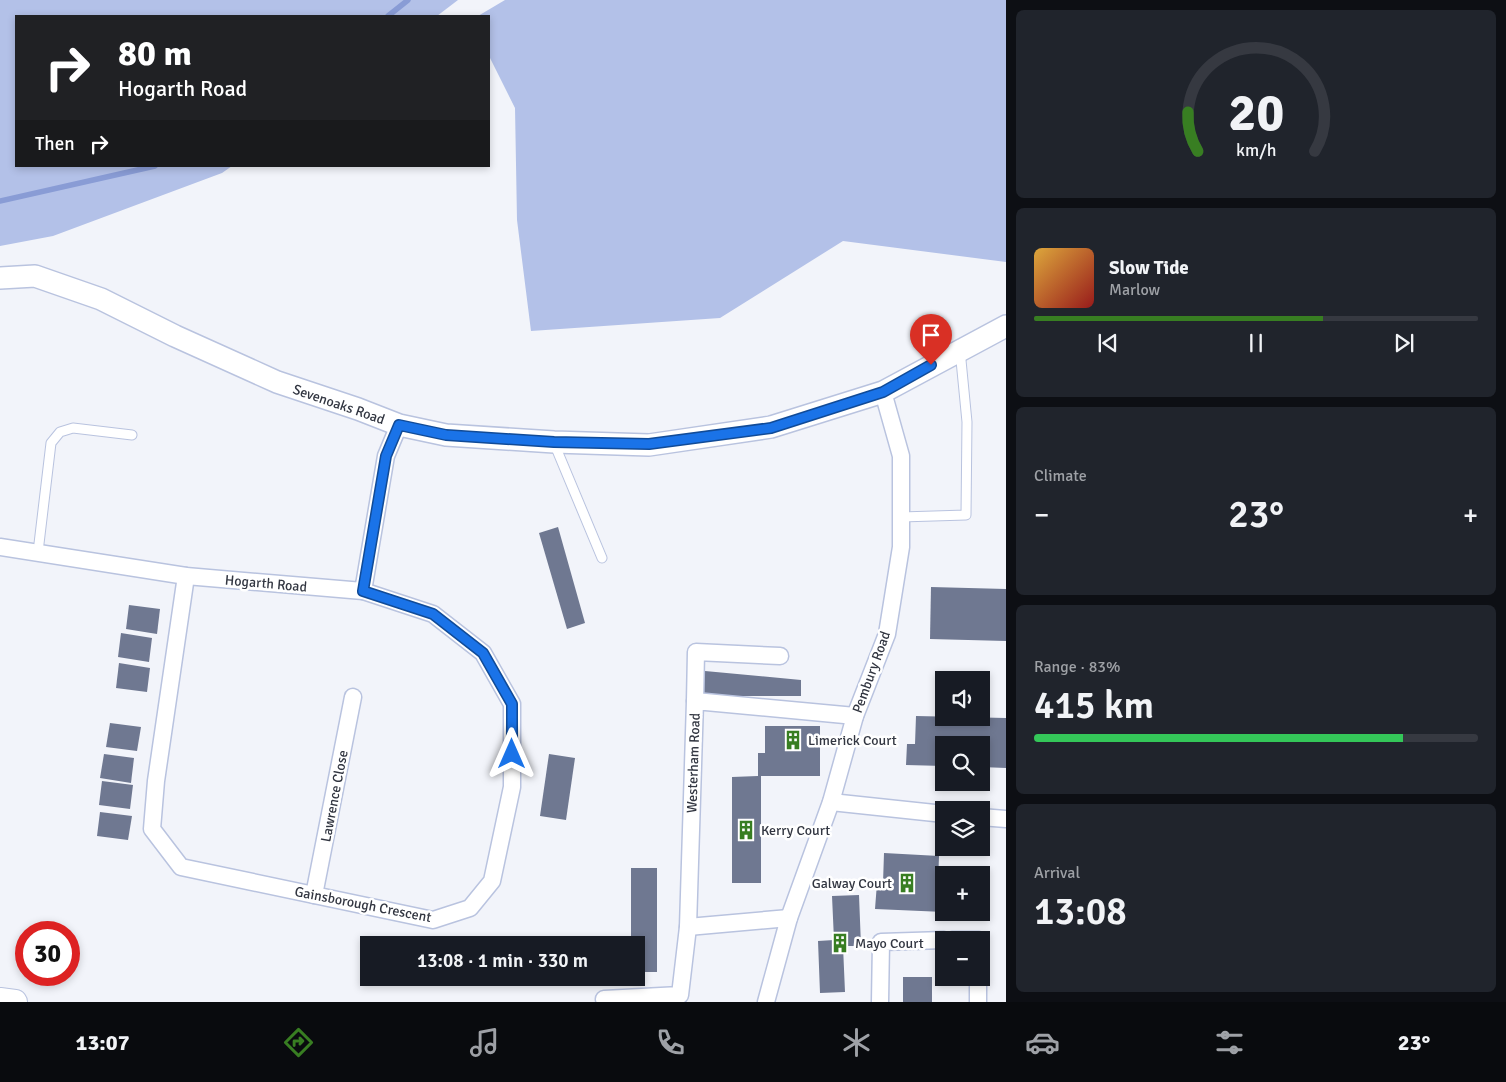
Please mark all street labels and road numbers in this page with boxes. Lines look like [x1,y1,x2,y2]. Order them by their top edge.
street label: Sevenoaks Road [291,381,387,428]
street label: Hogarth Road [224,571,308,596]
street label: Pembury Road [849,629,894,715]
street label: Westerham Road [683,713,704,813]
street label: Lawrence Close [317,749,352,843]
street label: Gainsborough Crescent [293,883,433,926]

